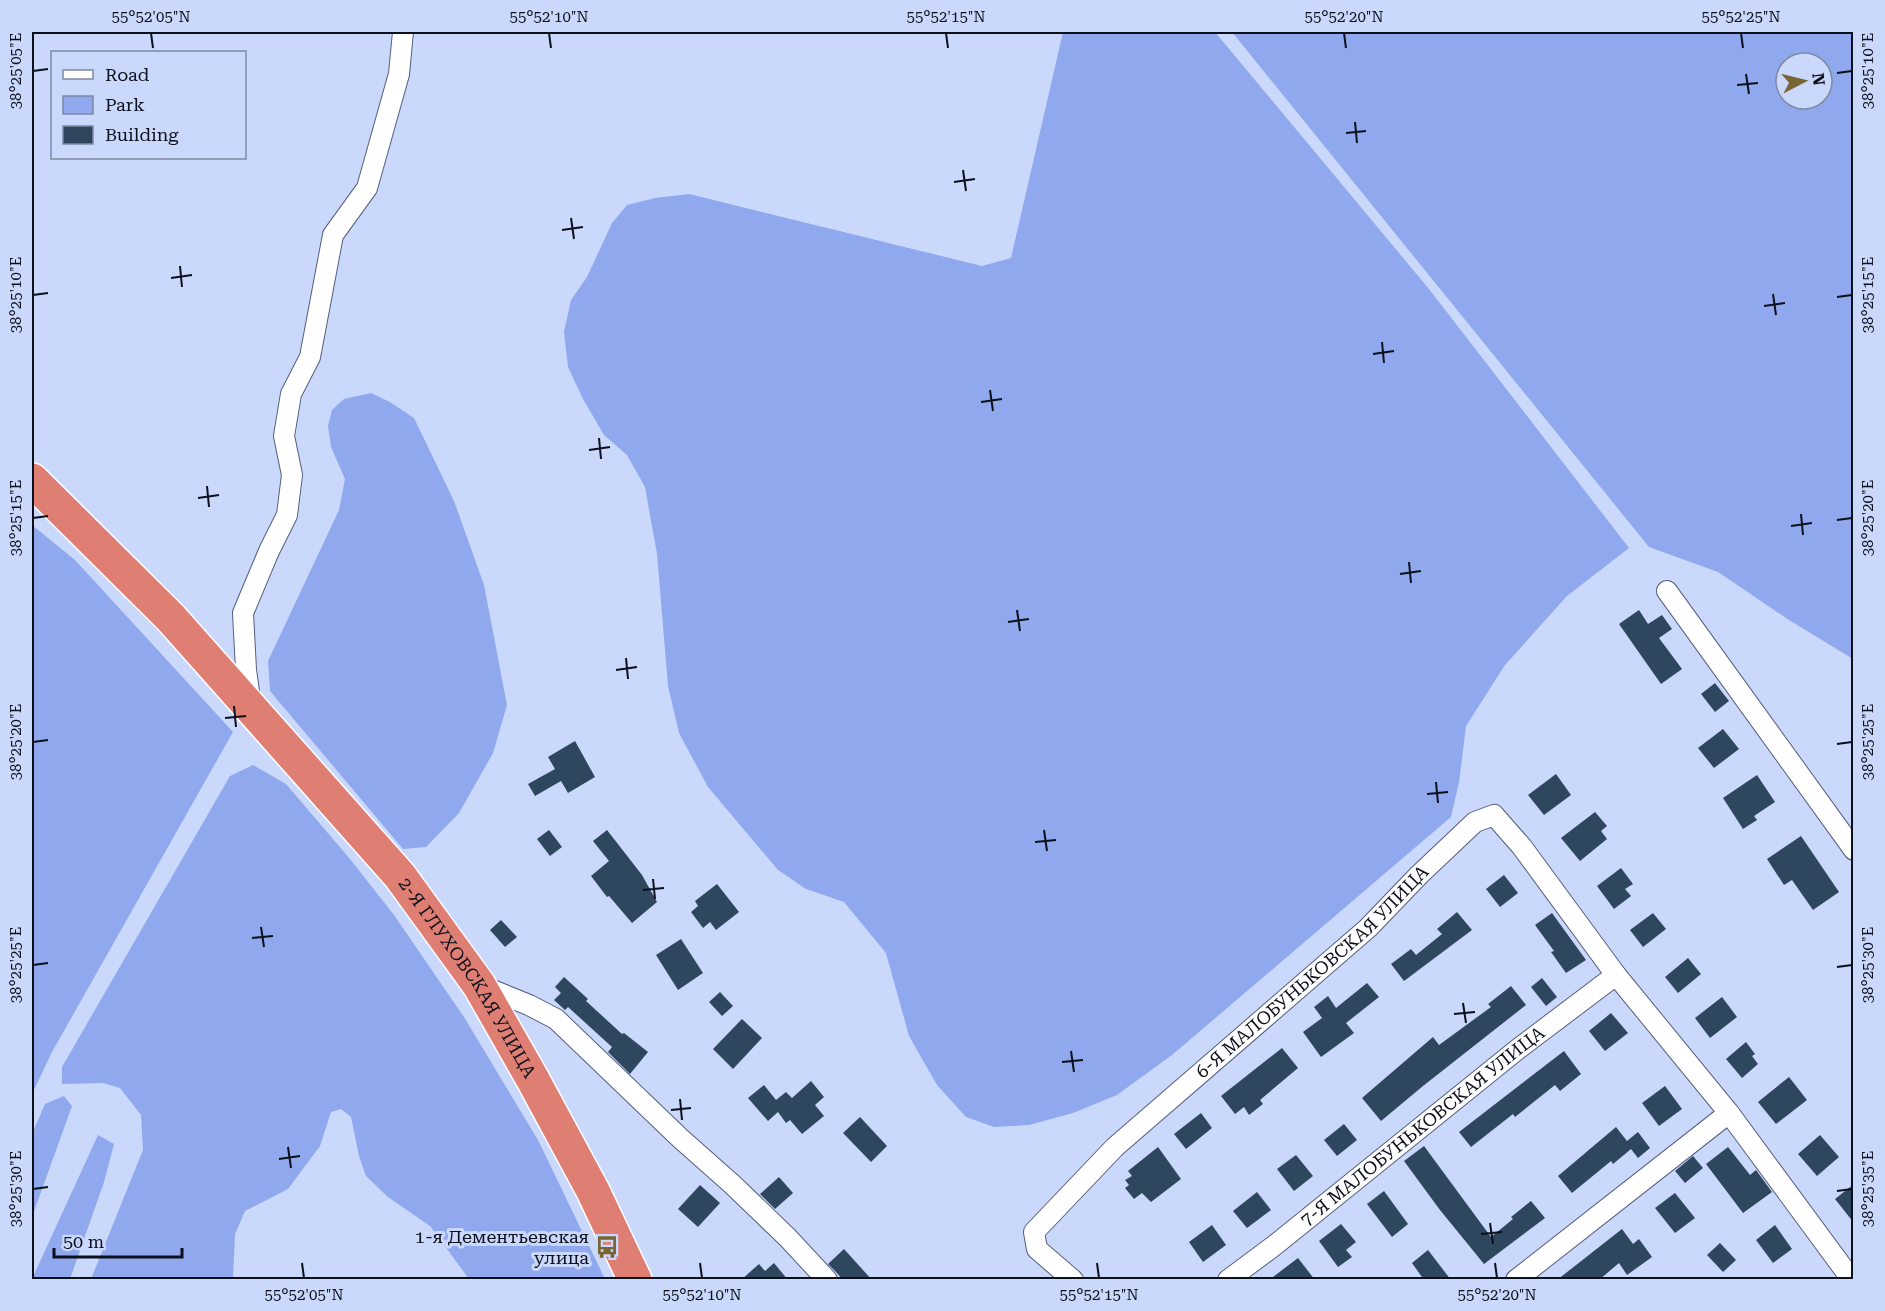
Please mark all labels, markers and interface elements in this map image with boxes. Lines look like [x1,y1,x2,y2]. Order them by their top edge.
text: 55°52'05"N [111,8,191,26]
text: 55°52'10"N [509,8,589,26]
text: 55°52'15"N [906,8,986,26]
text: 55°52'20"N [1304,8,1384,26]
text: 55°52'25"N [1701,8,1781,26]
text: 38°25'05"E [7,33,25,109]
text: 38°25'10"E [1859,33,1877,109]
legend [51,51,246,159]
north arrow [1774,51,1834,111]
text: Road [105,64,150,85]
text: N [1808,72,1829,87]
text: Park [105,94,145,115]
text: Building [105,124,179,145]
text: 38°25'10"E [7,257,25,333]
text: 38°25'15"E [1859,257,1877,333]
text: 38°25'15"E [7,480,25,556]
text: 38°25'20"E [1859,480,1877,556]
text: 38°25'20"E [7,704,25,780]
text: 38°25'25"E [1859,704,1877,780]
street label: 6-Я МАЛОБУНЬКОВСКАЯ УЛИЦА [1191,861,1433,1082]
street label: 2-Я ГЛУХОВСКАЯ УЛИЦА [395,873,541,1082]
text: 38°25'25"E [7,927,25,1003]
text: 38°25'30"E [1859,927,1877,1003]
street label: 7-Я МАЛОБУНЬКОВСКАЯ УЛИЦА [1296,1022,1549,1230]
text: 38°25'30"E [7,1151,25,1227]
text: 38°25'35"E [1859,1151,1877,1227]
scale bar [54,1221,182,1259]
place label: 1-я Дементьевская улица [415,1226,589,1268]
text: 50 m [63,1231,104,1252]
bus stop icon: 1-я Дементьевская улица [594,1234,620,1260]
text: 55°52'05"N [264,1286,344,1304]
text: 55°52'10"N [662,1286,742,1304]
text: 55°52'15"N [1059,1286,1139,1304]
text: 55°52'20"N [1457,1286,1537,1304]

